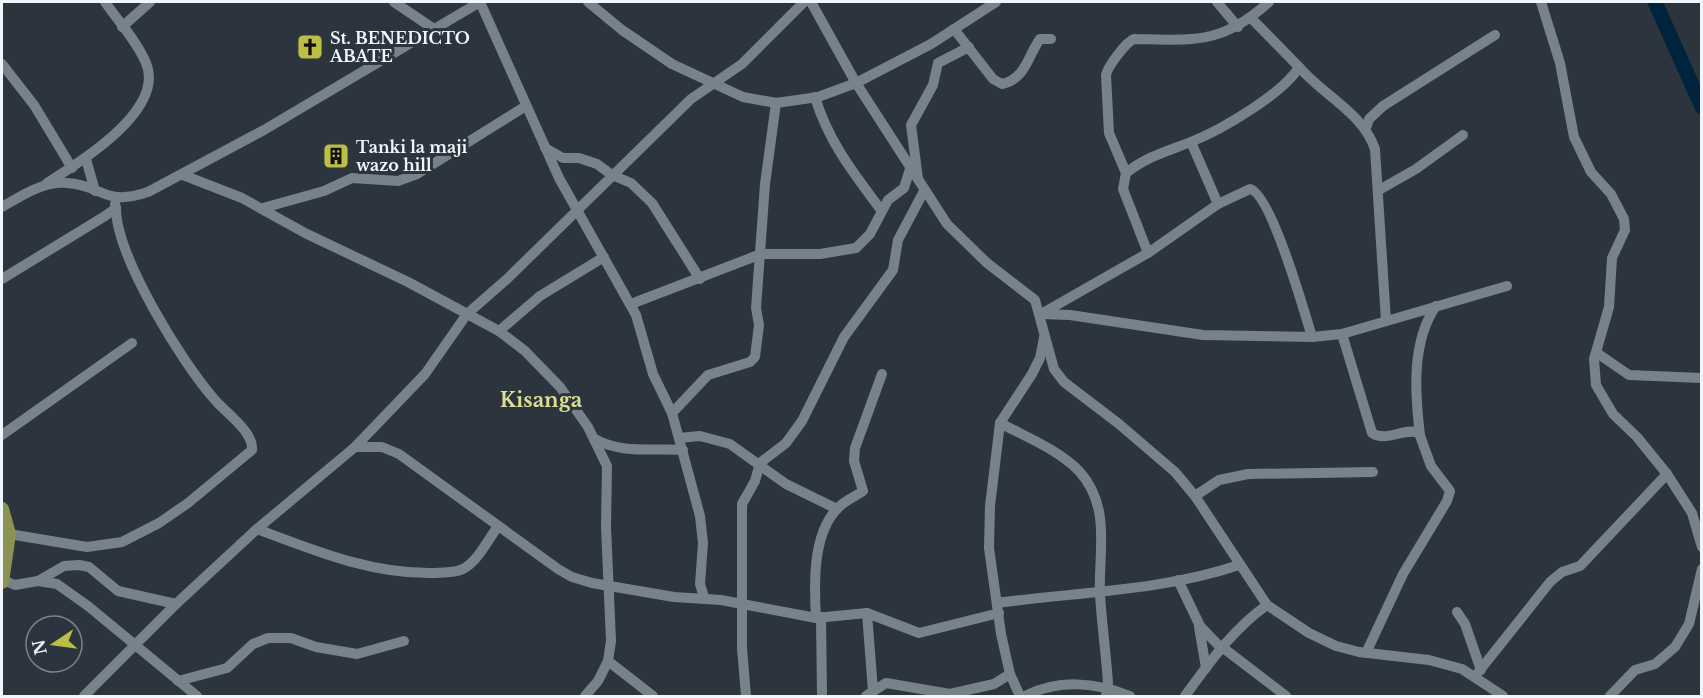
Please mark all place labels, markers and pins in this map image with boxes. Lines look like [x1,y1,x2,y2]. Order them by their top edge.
place label: St. BENEDICTO ABATE [329,28,470,66]
church icon: St. BENEDICTO ABATE [295,32,325,62]
place label: Tanki la maji wazo hill [356,137,467,175]
building icon: Tanki la maji wazo hill [321,141,351,171]

